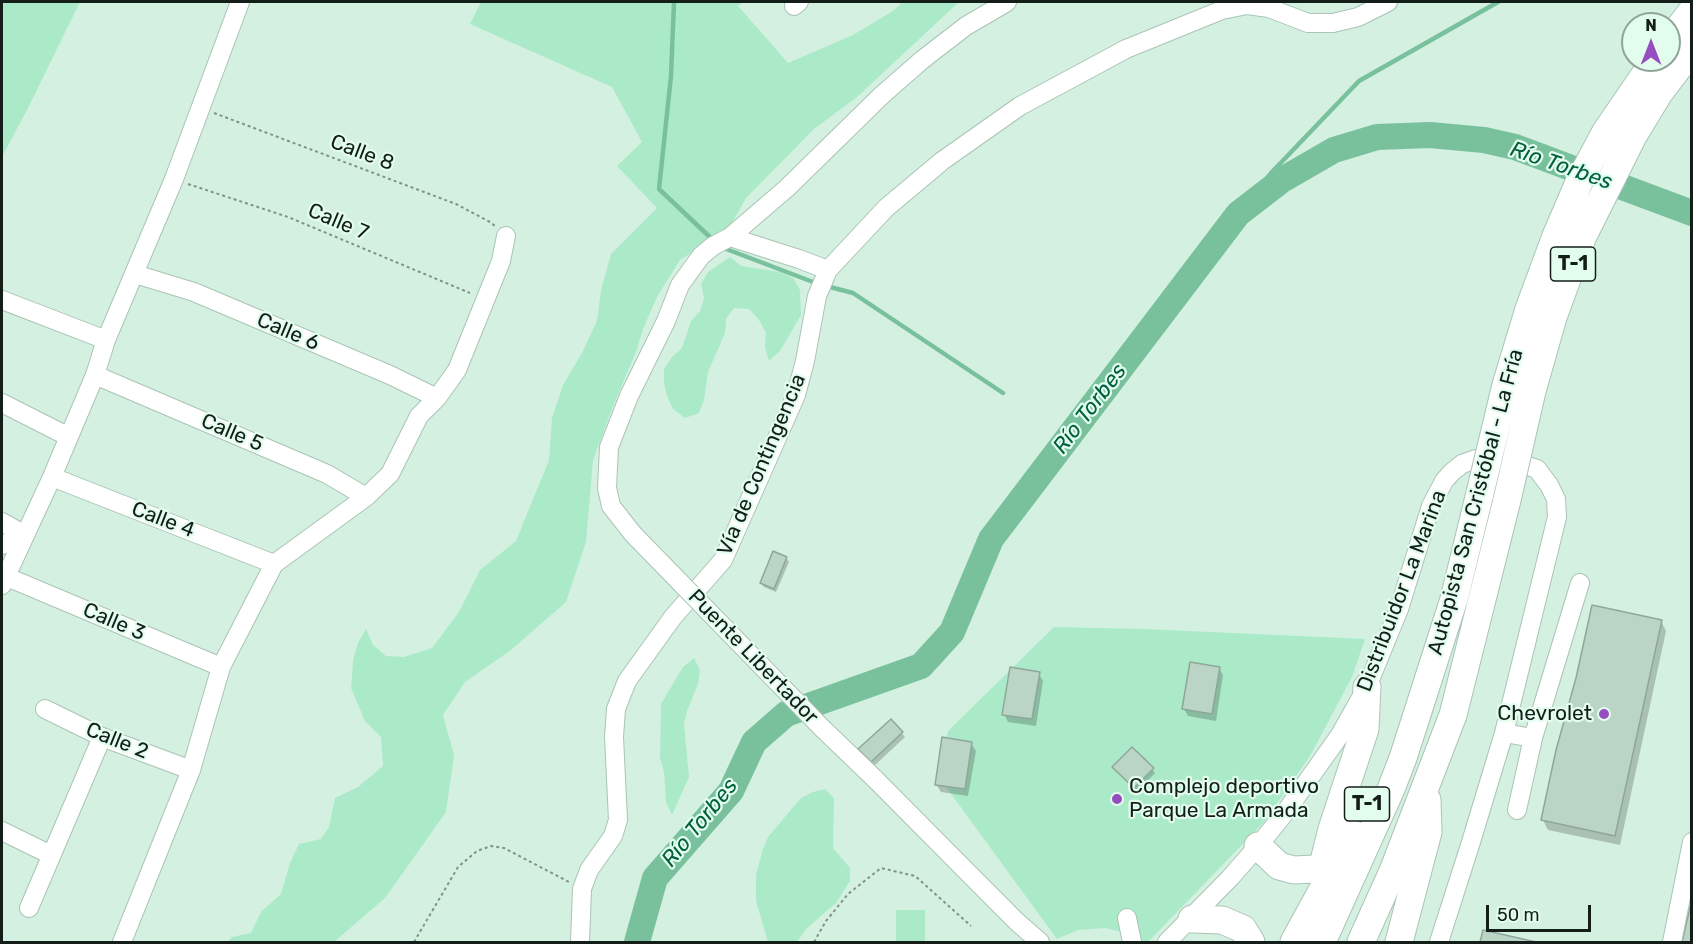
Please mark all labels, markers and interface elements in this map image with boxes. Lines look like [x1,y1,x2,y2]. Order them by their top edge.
north arrow [1621,12,1681,72]
text: N [1645,16,1657,35]
street label: Calle 8 [327,129,397,177]
water label: Río Torbes [1507,136,1615,196]
street label: Calle 7 [304,198,372,246]
road number: T-1 [1550,247,1596,281]
street label: Calle 6 [253,308,323,356]
street label: Autopista San Cristóbal - La Fría [1423,346,1529,658]
water label: Río Torbes [1048,359,1132,459]
street label: Vía de Contingencia [712,370,812,560]
street label: Calle 5 [197,409,267,457]
street label: Distribuidor La Marina [1352,487,1452,695]
street label: Calle 4 [128,496,198,544]
street label: Puente Libertador [682,585,824,729]
street label: Calle 3 [79,598,149,646]
place label: Chevrolet [1497,701,1592,727]
marker: Chevrolet [1597,707,1611,721]
street label: Calle 2 [82,717,152,765]
water label: Río Torbes [656,773,744,873]
place label: Complejo deportivo Parque La Armada [1129,774,1319,824]
road number: T-1 [1344,787,1390,821]
marker: Complejo deportivo Parque La Armada [1110,792,1124,806]
scale bar [1489,893,1594,931]
text: 50 m [1497,904,1540,926]

